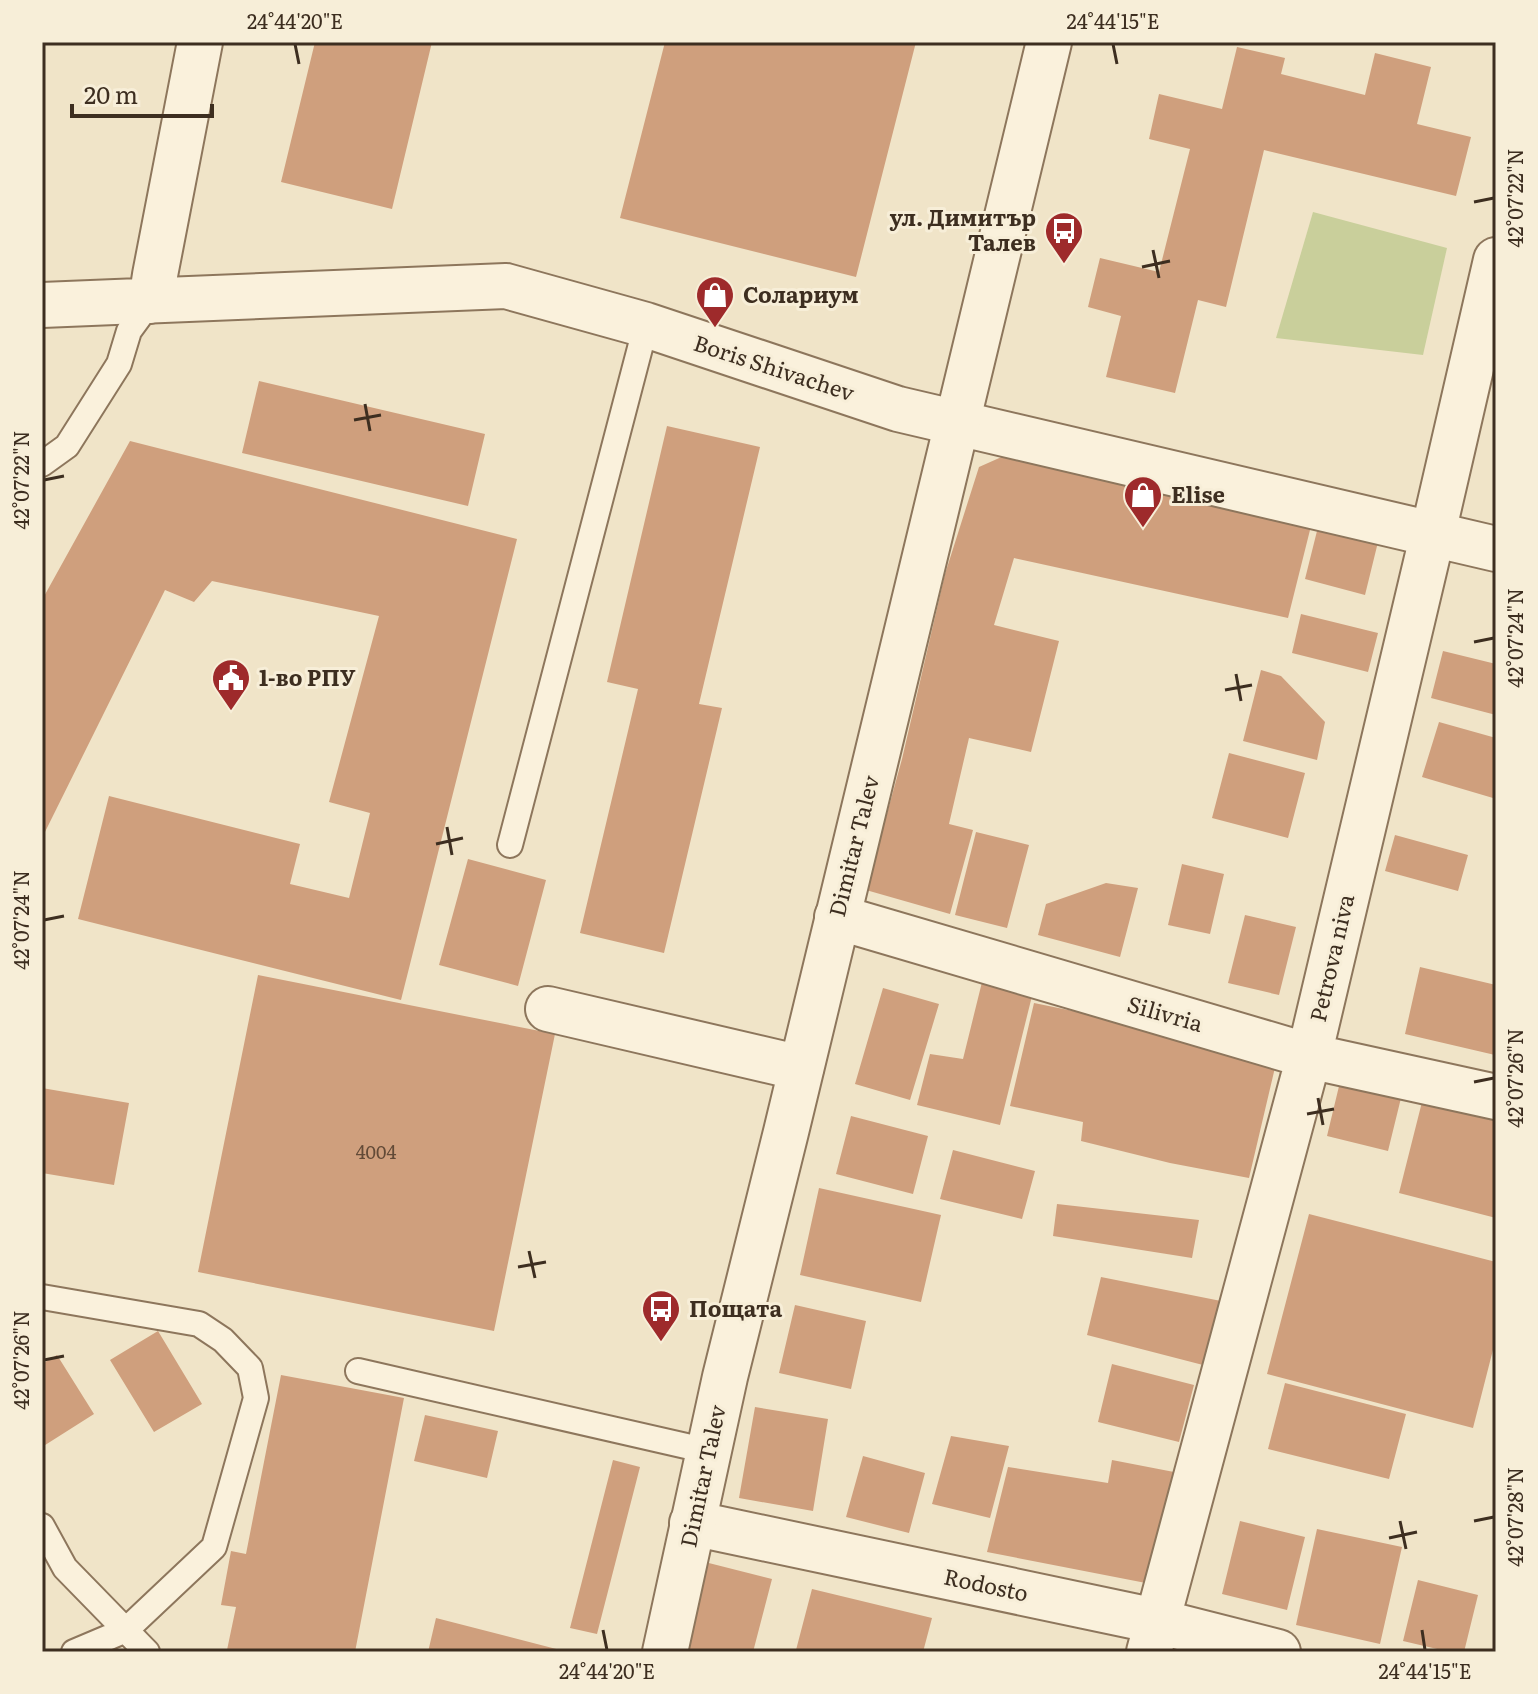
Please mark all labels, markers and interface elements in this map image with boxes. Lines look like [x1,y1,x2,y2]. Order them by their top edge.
text: 24°44'20"E [247,5,343,35]
text: 24°44'15"E [1067,5,1159,35]
scale bar [72,68,212,118]
text: 20 m [84,76,138,111]
text: 42°07'22"N [1499,149,1529,247]
place label: ул. Димитър Талев [889,200,1036,258]
bus stop icon: ул. Димитър Талев [1043,210,1085,265]
shop icon: Солариум [694,274,736,329]
place label: Солариум [743,277,859,310]
street label: Boris Shivachev [690,325,859,408]
text: 42°07'22"N [5,431,35,529]
shop icon: Elise [1122,474,1164,529]
place label: Elise [1171,477,1225,510]
text: 42°07'24"N [1499,588,1529,688]
public building icon: 1-во РПУ [210,657,252,712]
place label: 1-во РПУ [259,660,356,693]
street label: Dimitar Talev [819,771,886,920]
text: 42°07'24"N [5,870,35,970]
street label: Petrova niva [1300,890,1361,1025]
street label: Silivria [1124,986,1207,1039]
text: 42°07'26"N [1499,1028,1529,1128]
house number: 4004 [356,1138,396,1165]
bus stop icon: Пощата [640,1288,682,1343]
place label: Пощата [689,1291,783,1324]
text: 42°07'26"N [5,1310,35,1410]
street label: Dimitar Talev [670,1401,733,1550]
text: 42°07'28"N [1499,1467,1529,1567]
street label: Rodosto [941,1559,1032,1609]
text: 24°44'20"E [559,1655,655,1685]
text: 24°44'15"E [1379,1655,1471,1685]

